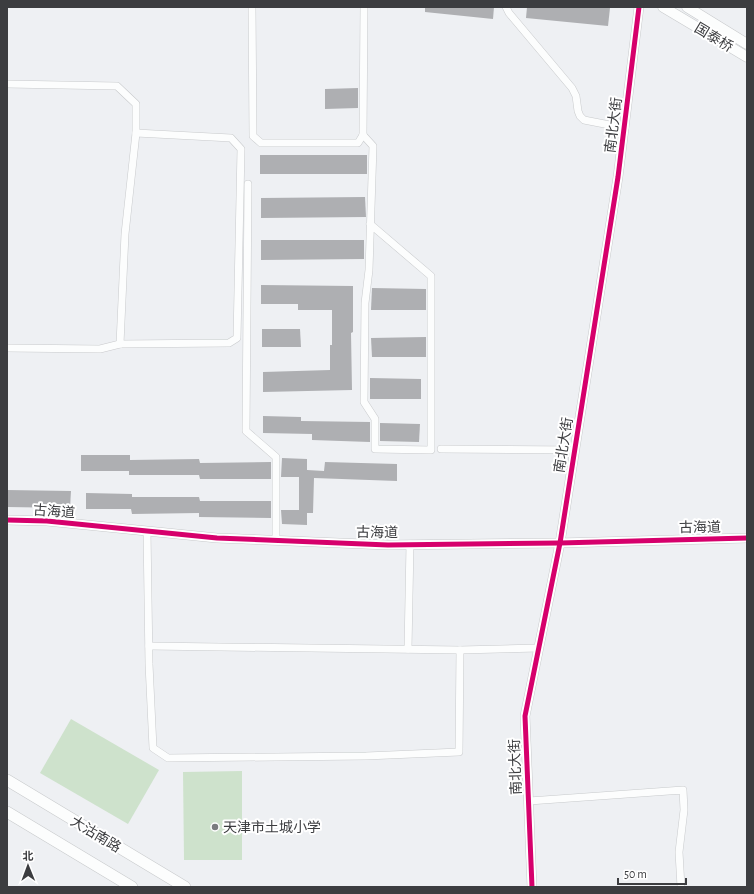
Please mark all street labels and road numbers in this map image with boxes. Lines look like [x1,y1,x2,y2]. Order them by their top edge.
street label: 国泰桥 [692,20,736,55]
street label: 南北大街 [602,96,624,154]
street label: 南北大街 [551,416,575,474]
street label: 古海道 [32,503,75,520]
street label: 古海道 [679,520,721,535]
street label: 古海道 [356,525,398,540]
street label: 南北大街 [506,739,524,795]
street label: 大沽南路 [68,814,124,855]

